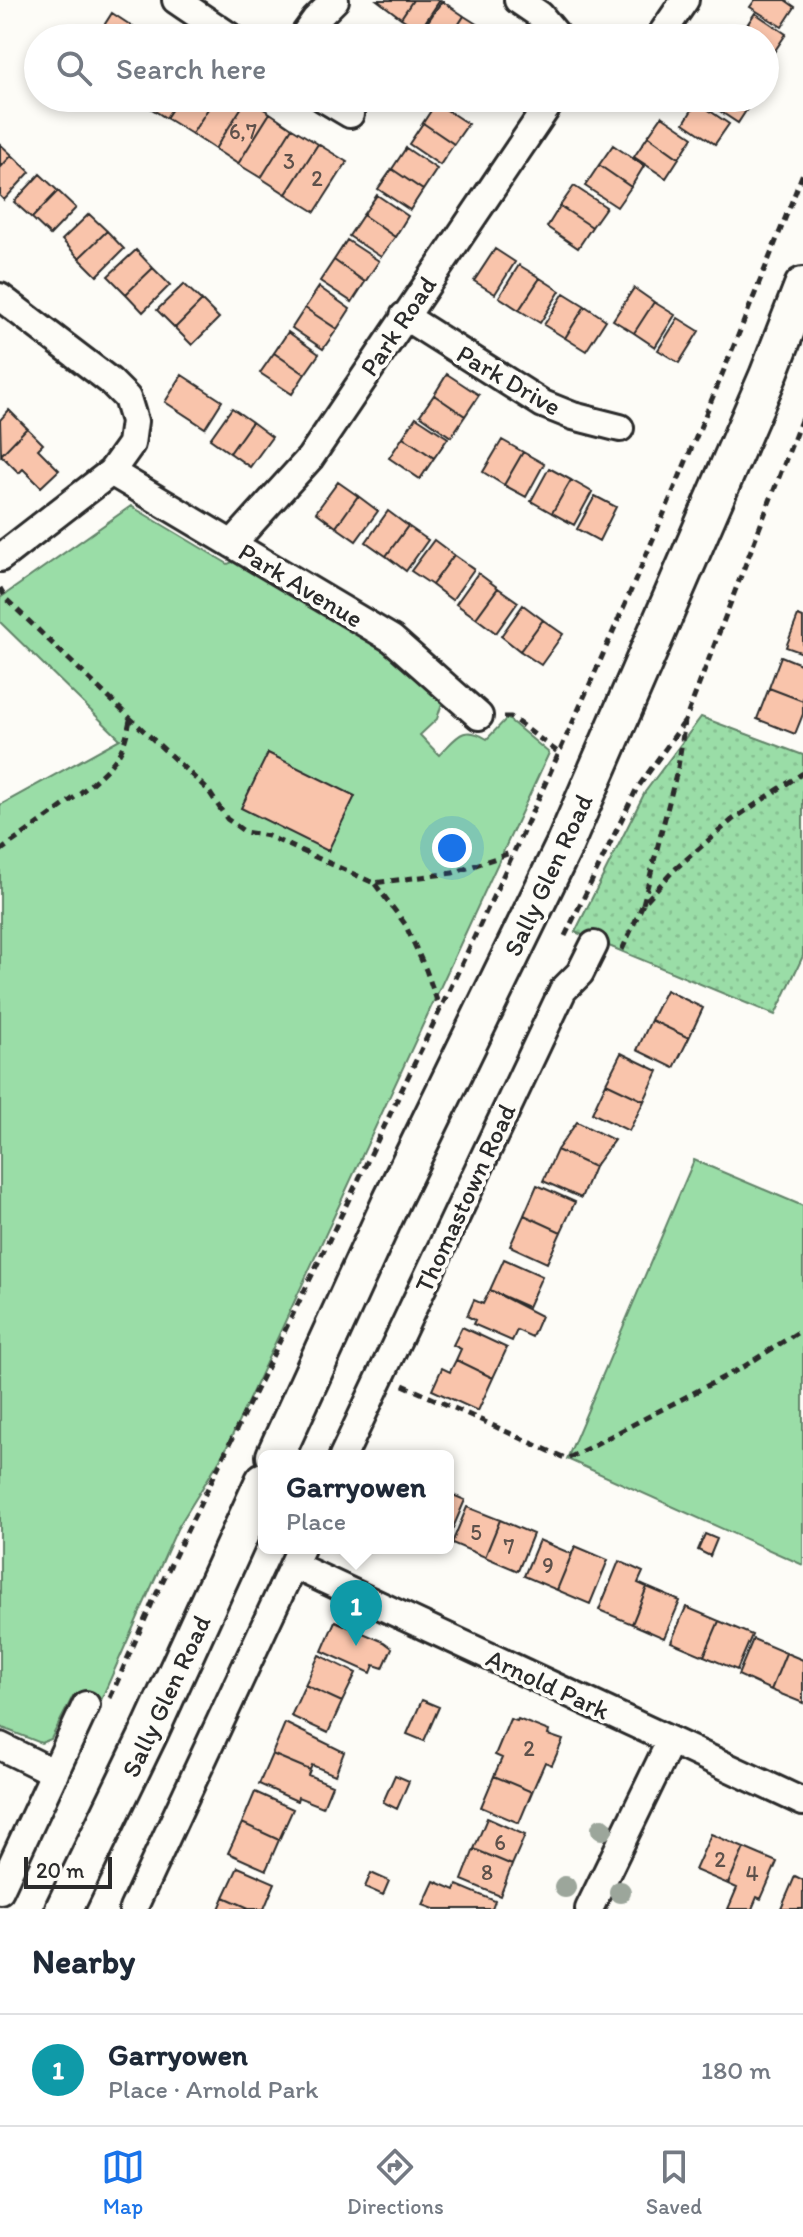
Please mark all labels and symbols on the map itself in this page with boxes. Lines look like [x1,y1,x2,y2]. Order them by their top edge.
house number: 6,7 [229,118,257,145]
house number: 3 [283,148,295,175]
house number: 2 [311,165,323,192]
street label: Park Road [353,270,443,382]
street label: Park Drive [451,337,567,423]
street label: Park Avenue [233,535,369,635]
street label: Sally Glen Road [496,789,600,961]
your location [432,828,472,868]
street label: Thomastown Road [407,1098,523,1297]
house number: 5 [470,1519,482,1546]
house number: 7 [504,1533,515,1560]
house number: 9 [542,1552,554,1579]
pin: 1 [330,1580,382,1646]
street label: Sally Glen Road [114,1610,218,1782]
street label: Arnold Park [481,1641,615,1727]
house number: 2 [523,1735,535,1762]
house number: 6 [494,1829,506,1856]
house number: 2 [714,1846,726,1873]
scale bar [24,1853,112,1889]
house number: 8 [481,1859,493,1886]
house number: 4 [745,1860,759,1887]

